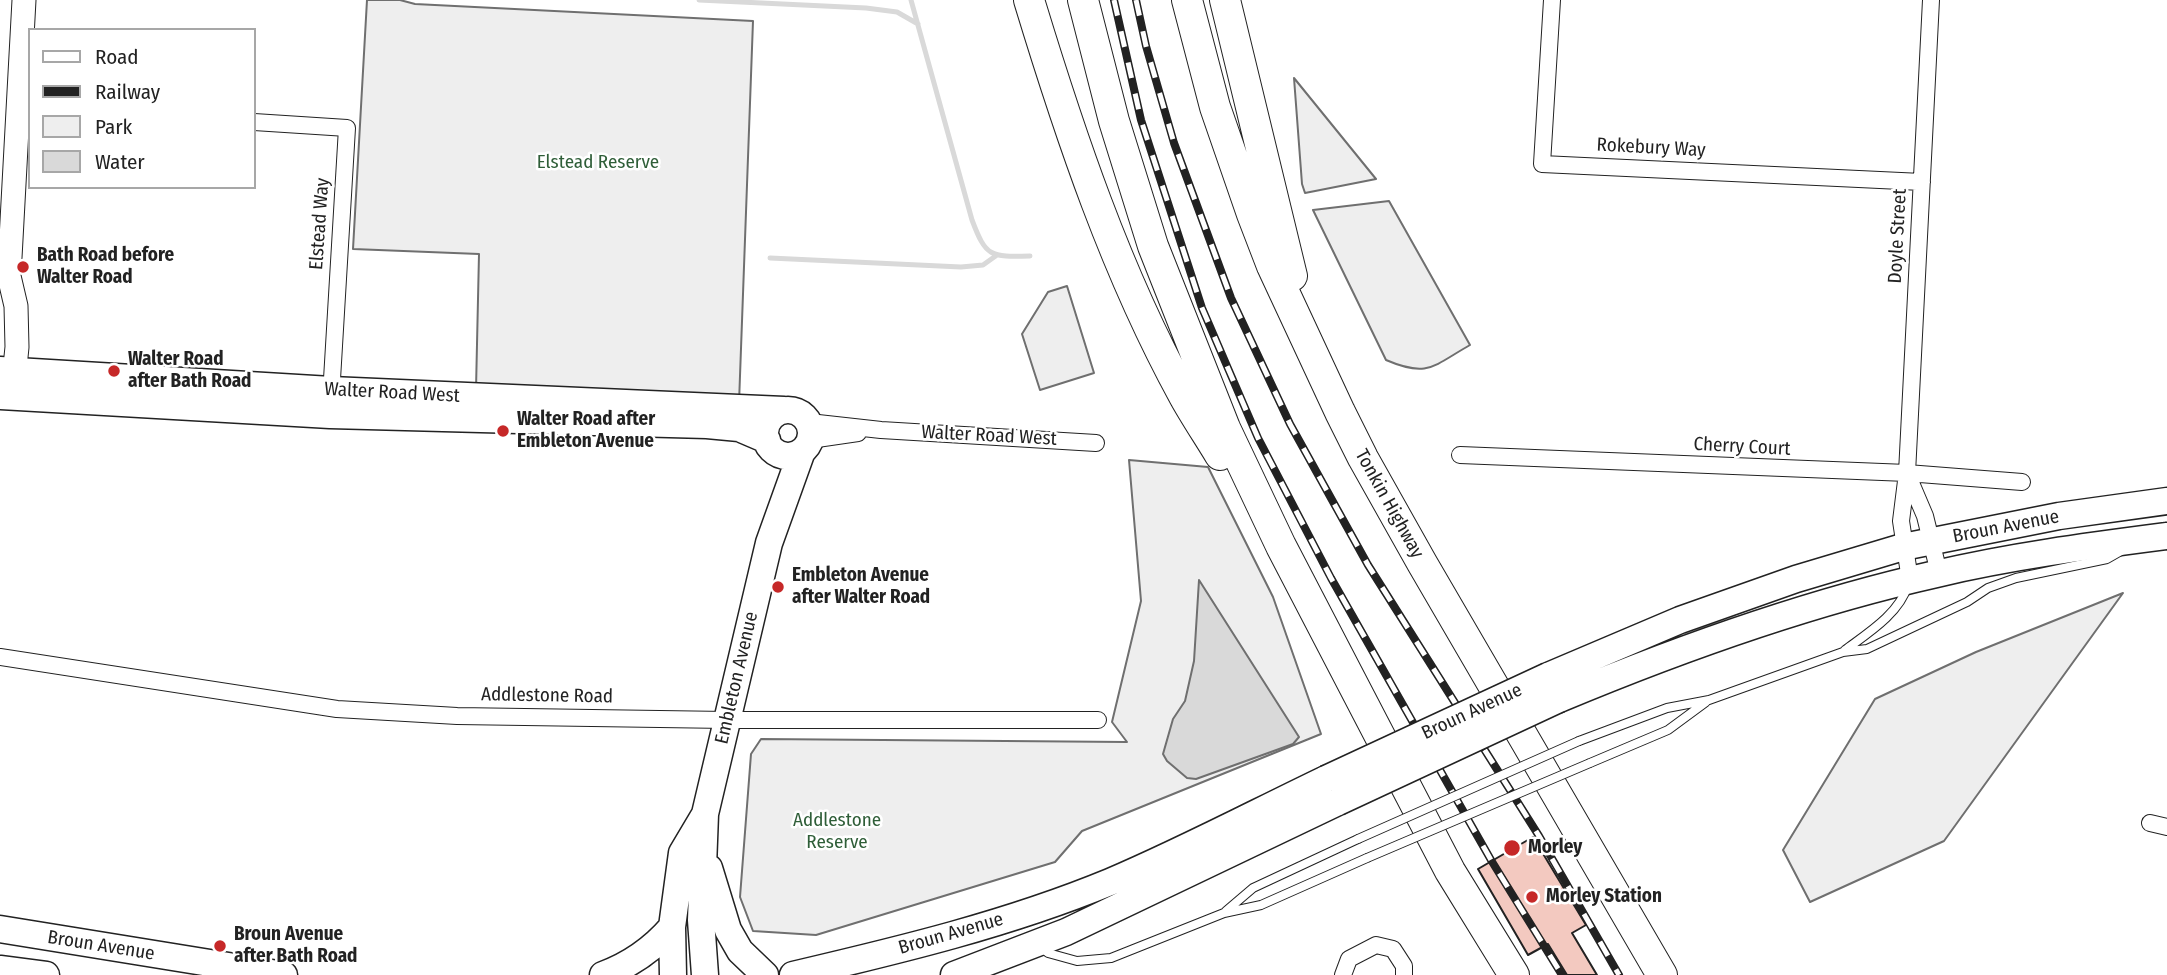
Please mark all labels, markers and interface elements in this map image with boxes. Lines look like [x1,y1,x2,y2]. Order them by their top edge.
legend [28,28,256,189]
text: Road [95,44,139,70]
text: Railway [95,79,160,105]
text: Park [95,114,132,140]
street label: Rokebury Way [1596,134,1706,162]
text: Water [95,149,145,175]
park label: Elstead Reserve [537,152,659,174]
street label: Elstead Way [305,177,335,271]
street label: Doyle Street [1884,188,1912,284]
place label: Bath Road before Walter Road [37,245,174,289]
marker: Bath Road before Walter Road [15,259,31,275]
place label: Walter Road after Bath Road [128,349,251,393]
marker: Walter Road after Bath Road [106,363,122,379]
street label: Walter Road West [324,378,460,408]
place label: Walter Road after Embleton Avenue [517,409,655,453]
street label: Walter Road West [921,421,1057,451]
marker: Walter Road after Embleton Avenue [495,423,511,439]
street label: Cherry Court [1693,433,1791,461]
street label: Tonkin Highway [1350,446,1428,562]
street label: Broun Avenue [1951,506,2061,548]
place label: Embleton Avenue after Walter Road [792,565,930,609]
marker: Embleton Avenue after Walter Road [770,579,786,595]
street label: Embleton Avenue [711,610,763,746]
street label: Broun Avenue [1418,679,1526,745]
street label: Addlestone Road [481,683,613,709]
park label: Addlestone Reserve [793,810,881,854]
place label: Morley [1528,837,1582,859]
marker: Morley [1502,838,1522,858]
place label: Morley Station [1546,886,1662,908]
marker: Morley Station [1524,889,1540,905]
street label: Broun Avenue [896,908,1006,960]
place label: Broun Avenue after Bath Road [234,924,357,968]
street label: Broun Avenue [46,926,156,966]
marker: Broun Avenue after Bath Road [212,938,228,954]

